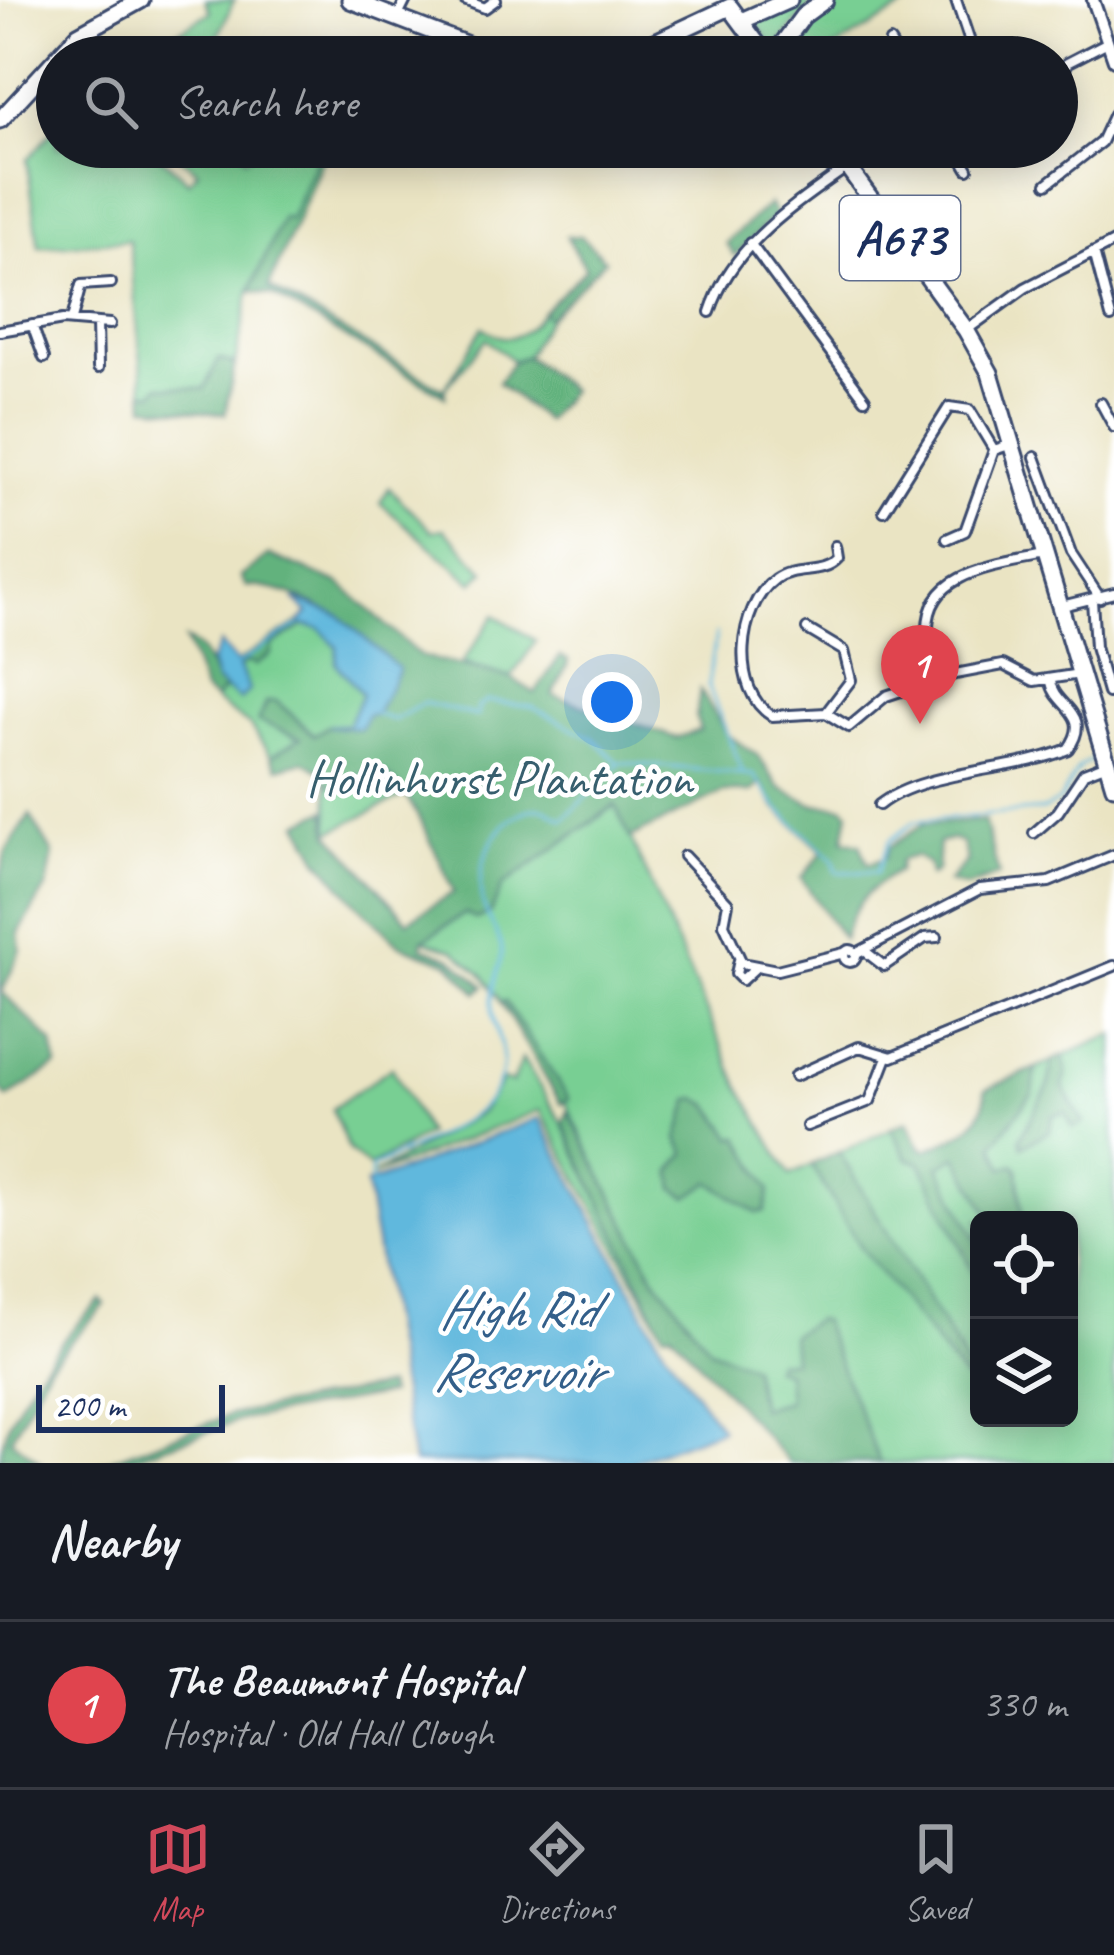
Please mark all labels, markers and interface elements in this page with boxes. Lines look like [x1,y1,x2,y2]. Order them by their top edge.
search box [36,36,1078,168]
icon: search [78,69,144,135]
text: Search here [174,74,357,131]
road number: A673 [840,196,960,280]
pin: 1 [881,625,959,724]
your location [582,672,642,732]
park label: Hollinhurst Plantation [306,746,695,810]
map controls [970,1211,1078,1427]
button: locate [970,1211,1078,1319]
water label: High Rid Reservoir [433,1275,611,1405]
button: layers [970,1319,1078,1427]
scale bar [36,1379,225,1432]
text: 200 m [54,1385,125,1427]
text: Nearby [48,1509,176,1573]
text: The Beaumont Hospital [162,1652,518,1709]
text: 1 [78,1680,96,1729]
text: 330 m [982,1680,1066,1729]
text: Hospital · Old Hall Clough [162,1709,493,1758]
tab: Map [145,1816,211,1930]
tab: Directions [500,1816,614,1930]
tab: Saved [903,1816,969,1930]

